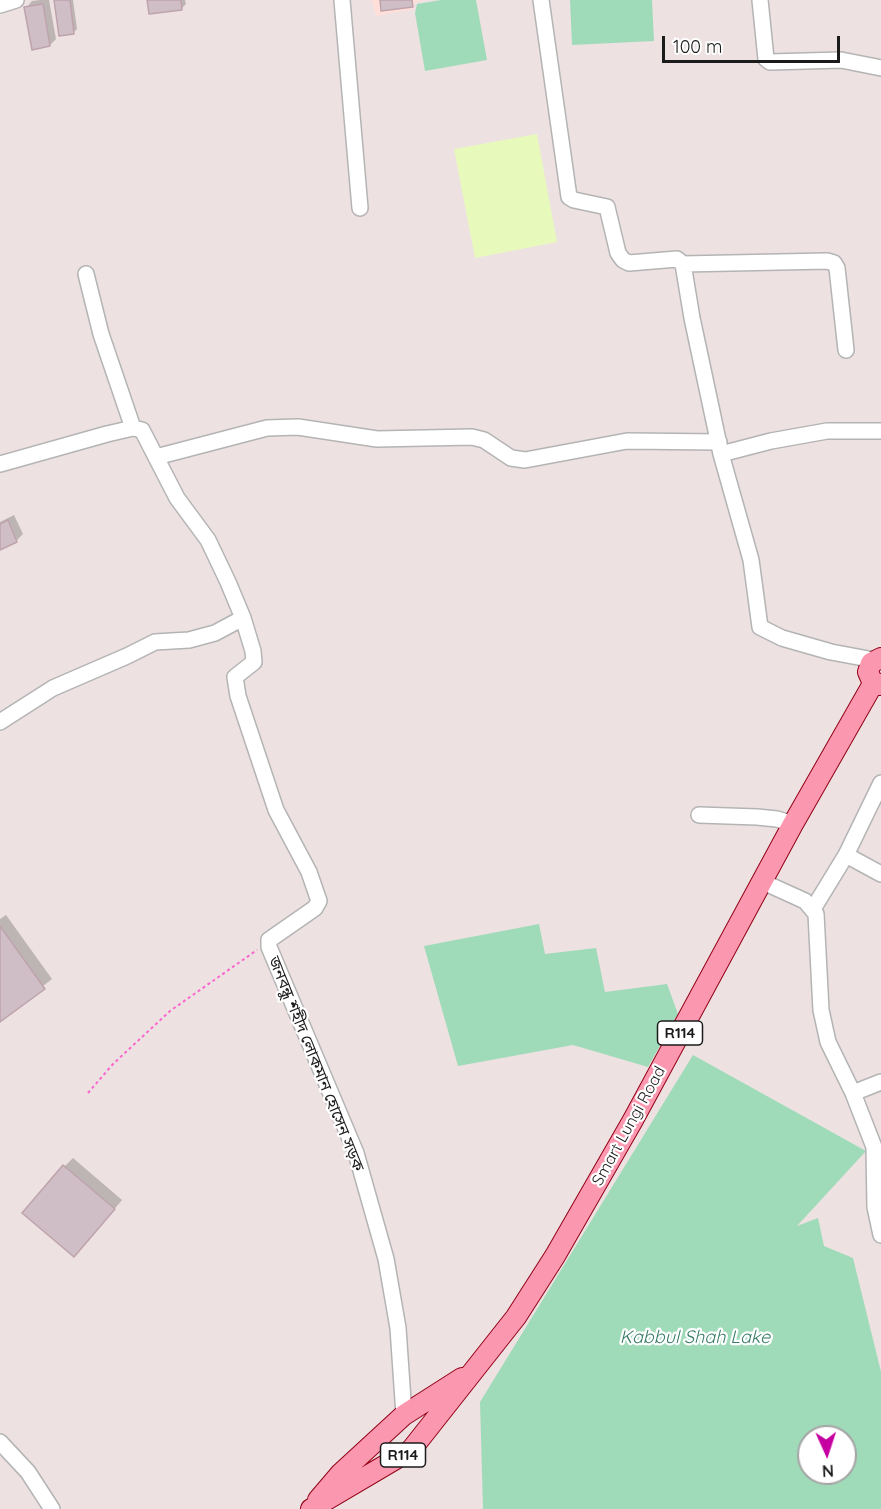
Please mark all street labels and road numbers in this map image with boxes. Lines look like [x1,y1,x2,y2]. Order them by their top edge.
street label: জনবন্ধু শহীদ লোকমান হোসেন সড়ক [264,954,368,1174]
road number: R114 [658,1021,702,1045]
street label: Smart Lungi Road [588,1063,670,1189]
road number: R114 [380,1443,426,1467]

